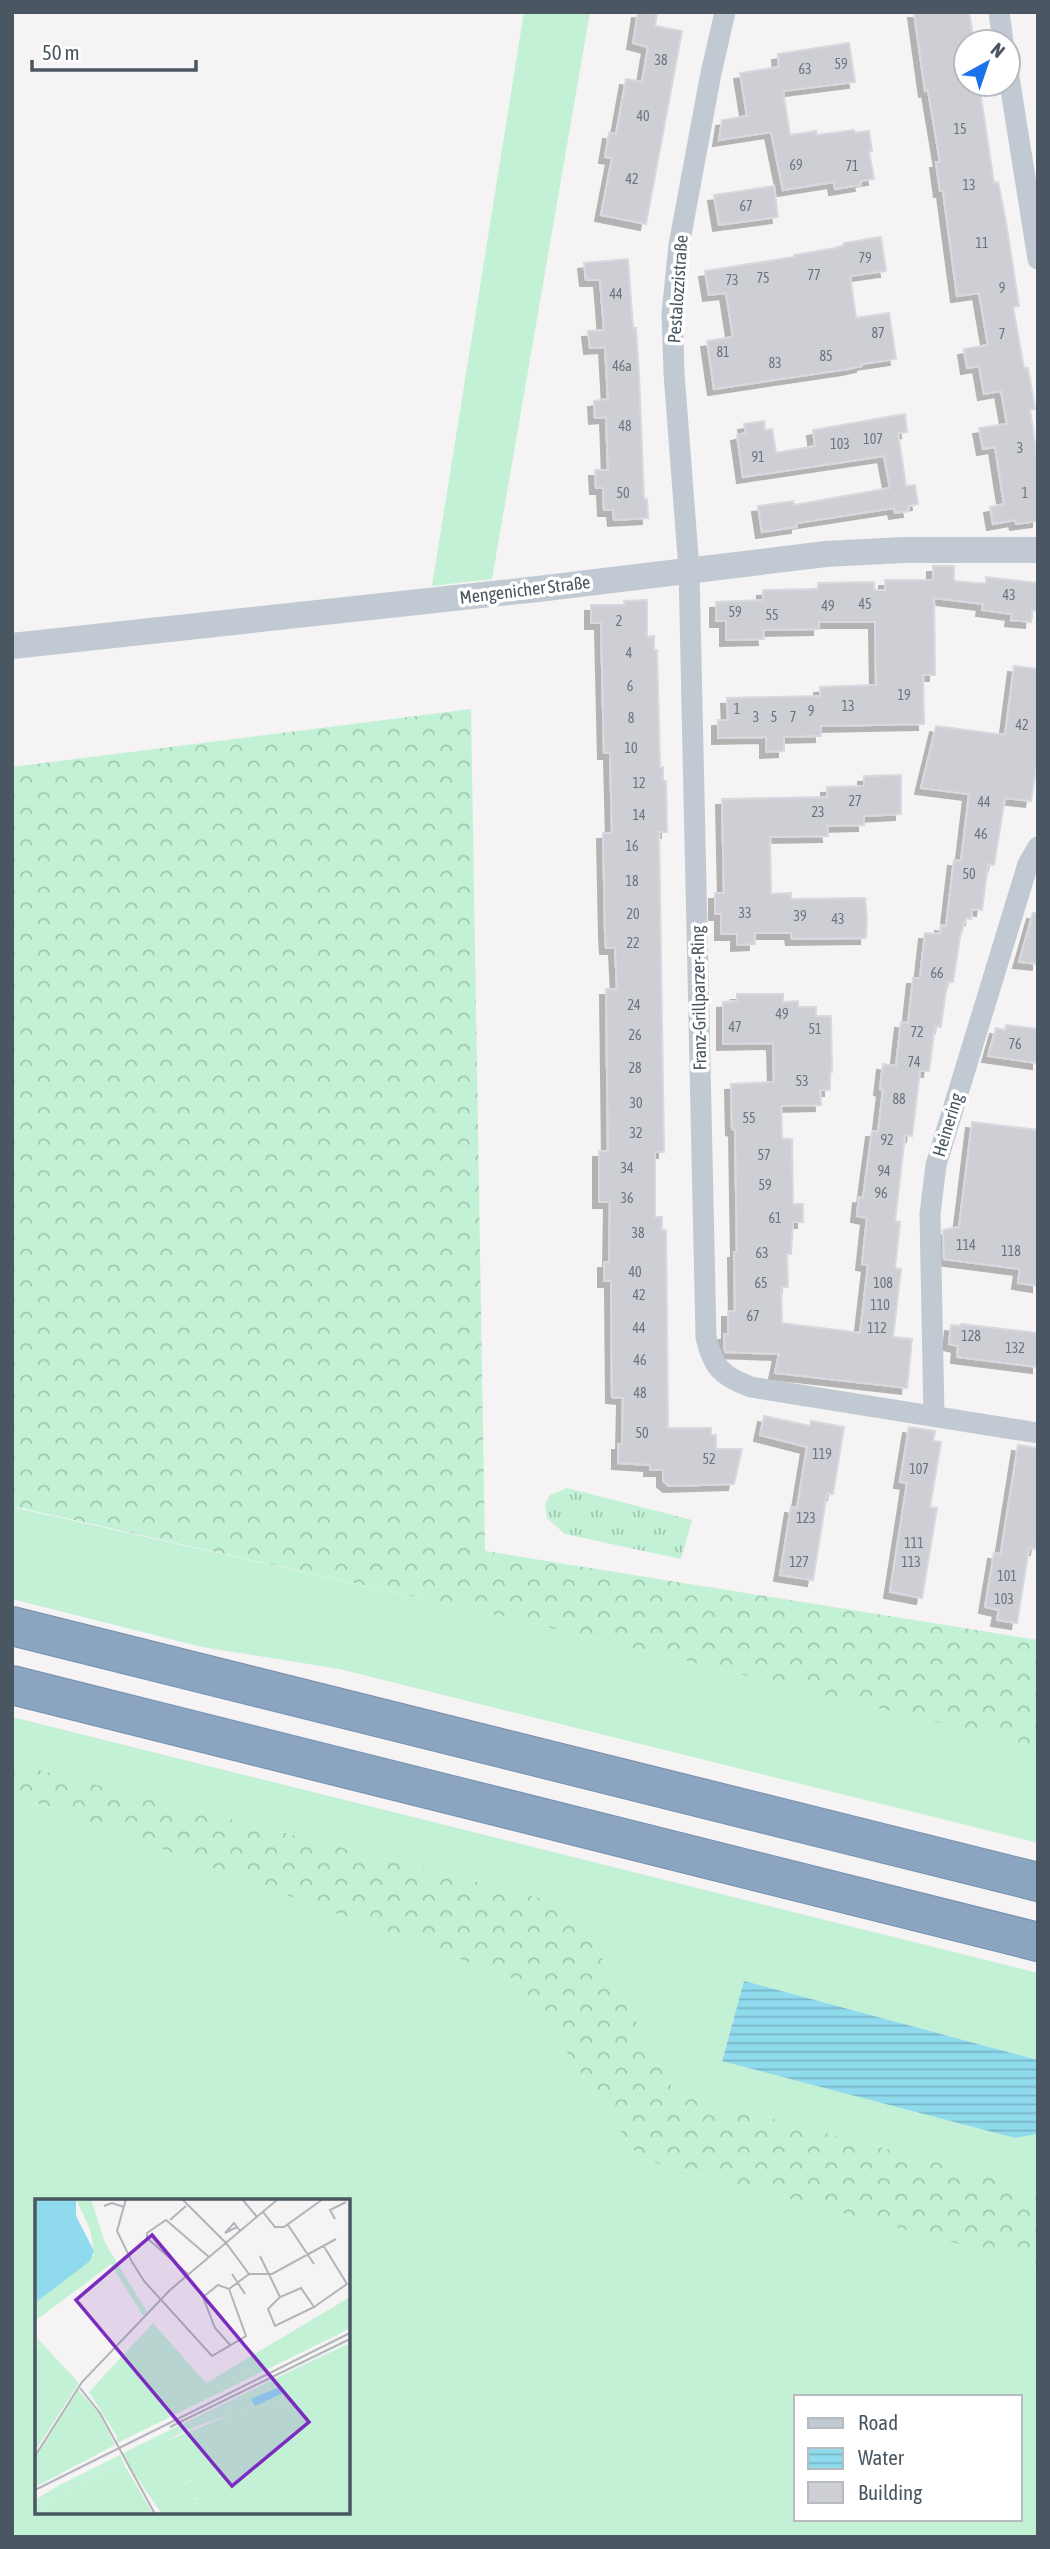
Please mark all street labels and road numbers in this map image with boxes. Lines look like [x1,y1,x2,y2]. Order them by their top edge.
street label: Pestalozzistraße [663,234,692,344]
street label: Mengenicher Straße [458,571,591,608]
street label: Franz-Grillparzer-Ring [687,925,710,1070]
street label: Heinering [928,1090,967,1159]

